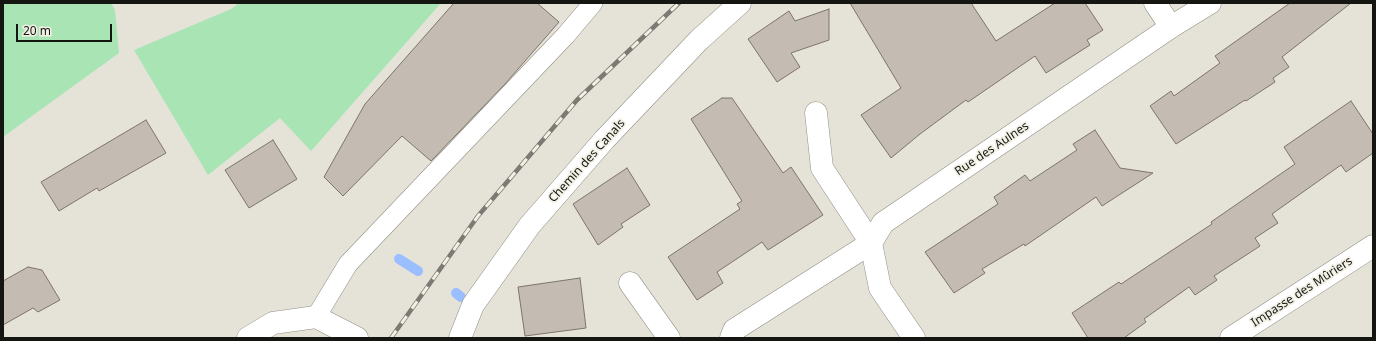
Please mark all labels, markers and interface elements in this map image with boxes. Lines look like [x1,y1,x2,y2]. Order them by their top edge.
scale bar [18,16,114,42]
text: 20 m [23,22,51,39]
street label: Chemin des Canals [546,116,628,206]
street label: Rue des Aulnes [952,119,1032,179]
street label: Impasse des Mûriers [1249,254,1355,330]

